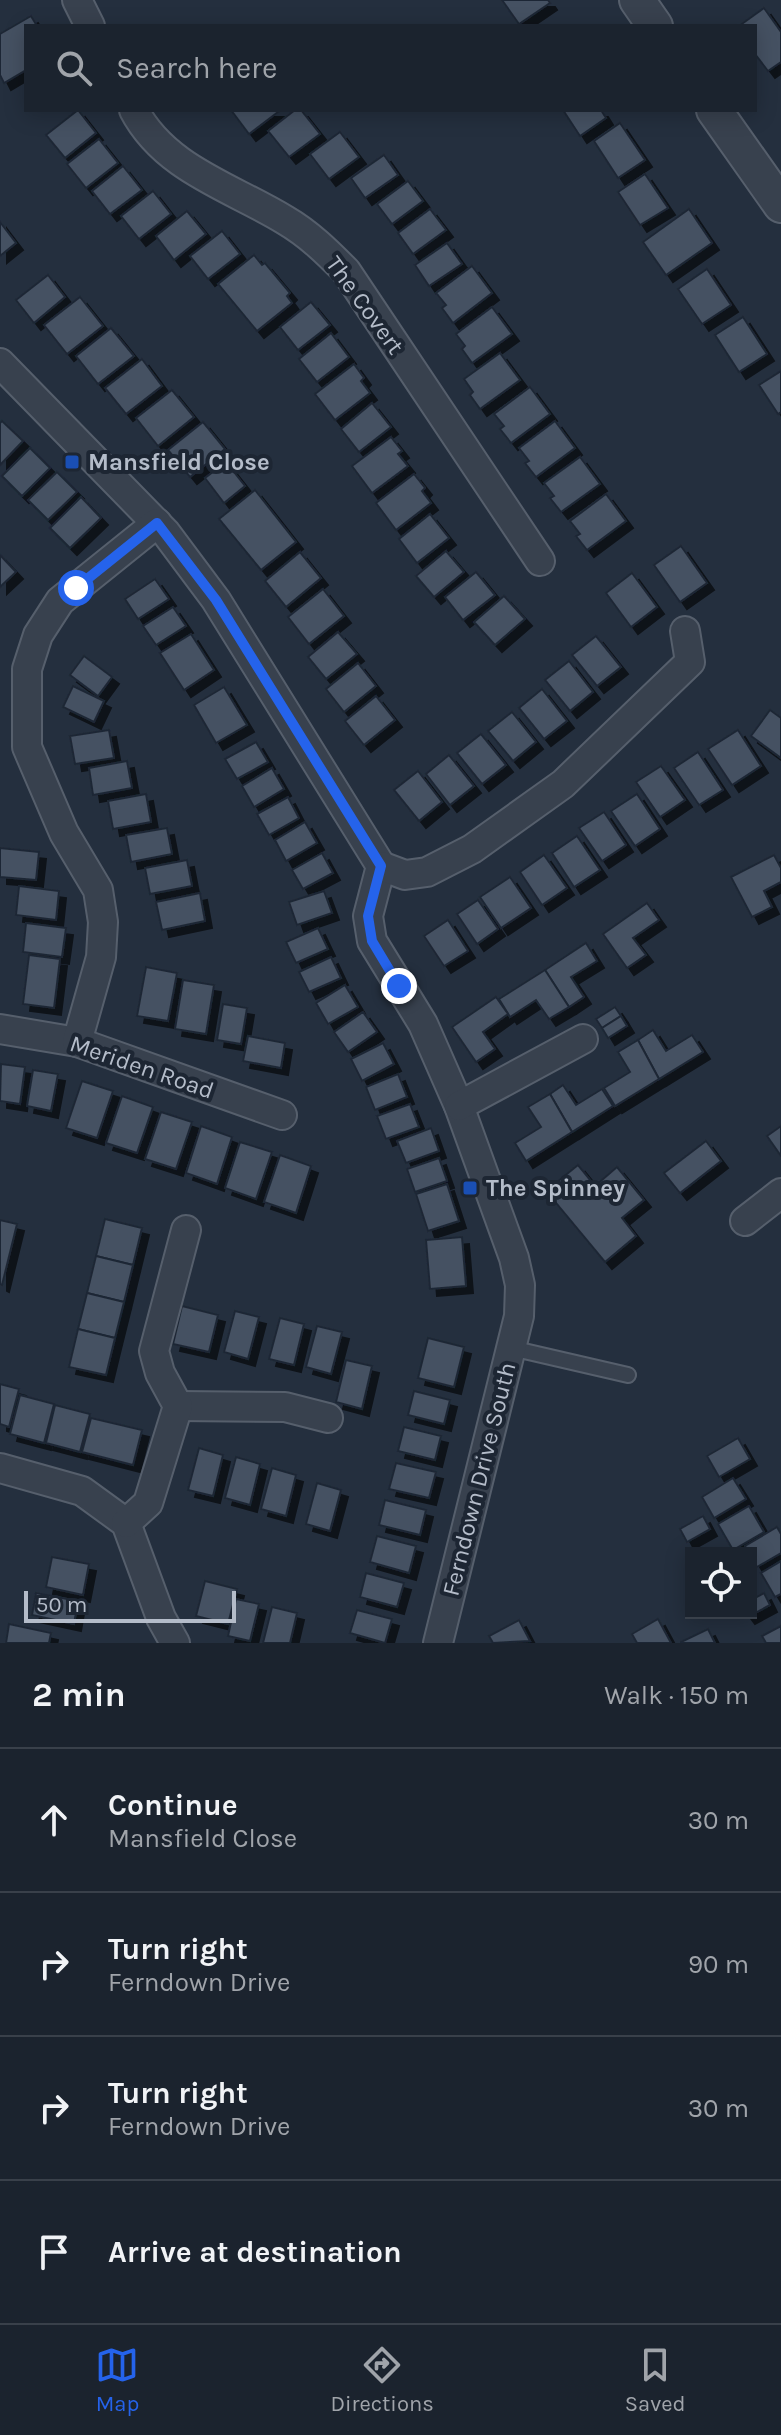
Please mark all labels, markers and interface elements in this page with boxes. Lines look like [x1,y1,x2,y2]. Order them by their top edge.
search box [24,24,757,112]
icon: search [52,46,96,90]
text: Search here [116,50,277,86]
street label: The Covert [320,250,410,360]
place label: Mansfield Close [88,448,270,476]
marker: Mansfield Close [63,453,81,471]
route start [58,570,94,606]
route end [381,968,417,1004]
street label: Meriden Road [66,1029,218,1105]
place label: The Spinney [486,1174,625,1202]
marker: The Spinney [461,1179,479,1197]
street label: Ferndown Drive South [436,1359,522,1599]
map controls [685,1547,757,1619]
button: locate [685,1547,757,1619]
scale bar [24,1587,236,1623]
text: 50 m [36,1592,87,1618]
text: 2 min [32,1675,126,1715]
text: Walk · 150 m [604,1680,749,1711]
text: Continue [108,1787,238,1823]
icon: ahead [32,1798,76,1842]
text: 30 m [688,1805,749,1836]
text: Mansfield Close [108,1823,297,1854]
text: Turn right [108,1931,248,1967]
icon: right [32,1942,76,1986]
text: 90 m [688,1949,749,1980]
text: Ferndown Drive [108,1967,290,1998]
text: Turn right [108,2075,248,2111]
icon: right [32,2086,76,2130]
text: 30 m [688,2093,749,2124]
text: Ferndown Drive [108,2111,290,2142]
icon: arrive [32,2230,76,2274]
text: Arrive at destination [108,2234,402,2270]
tab: Map [95,2343,139,2417]
tab: Directions [330,2343,434,2417]
tab: Saved [625,2343,686,2417]

